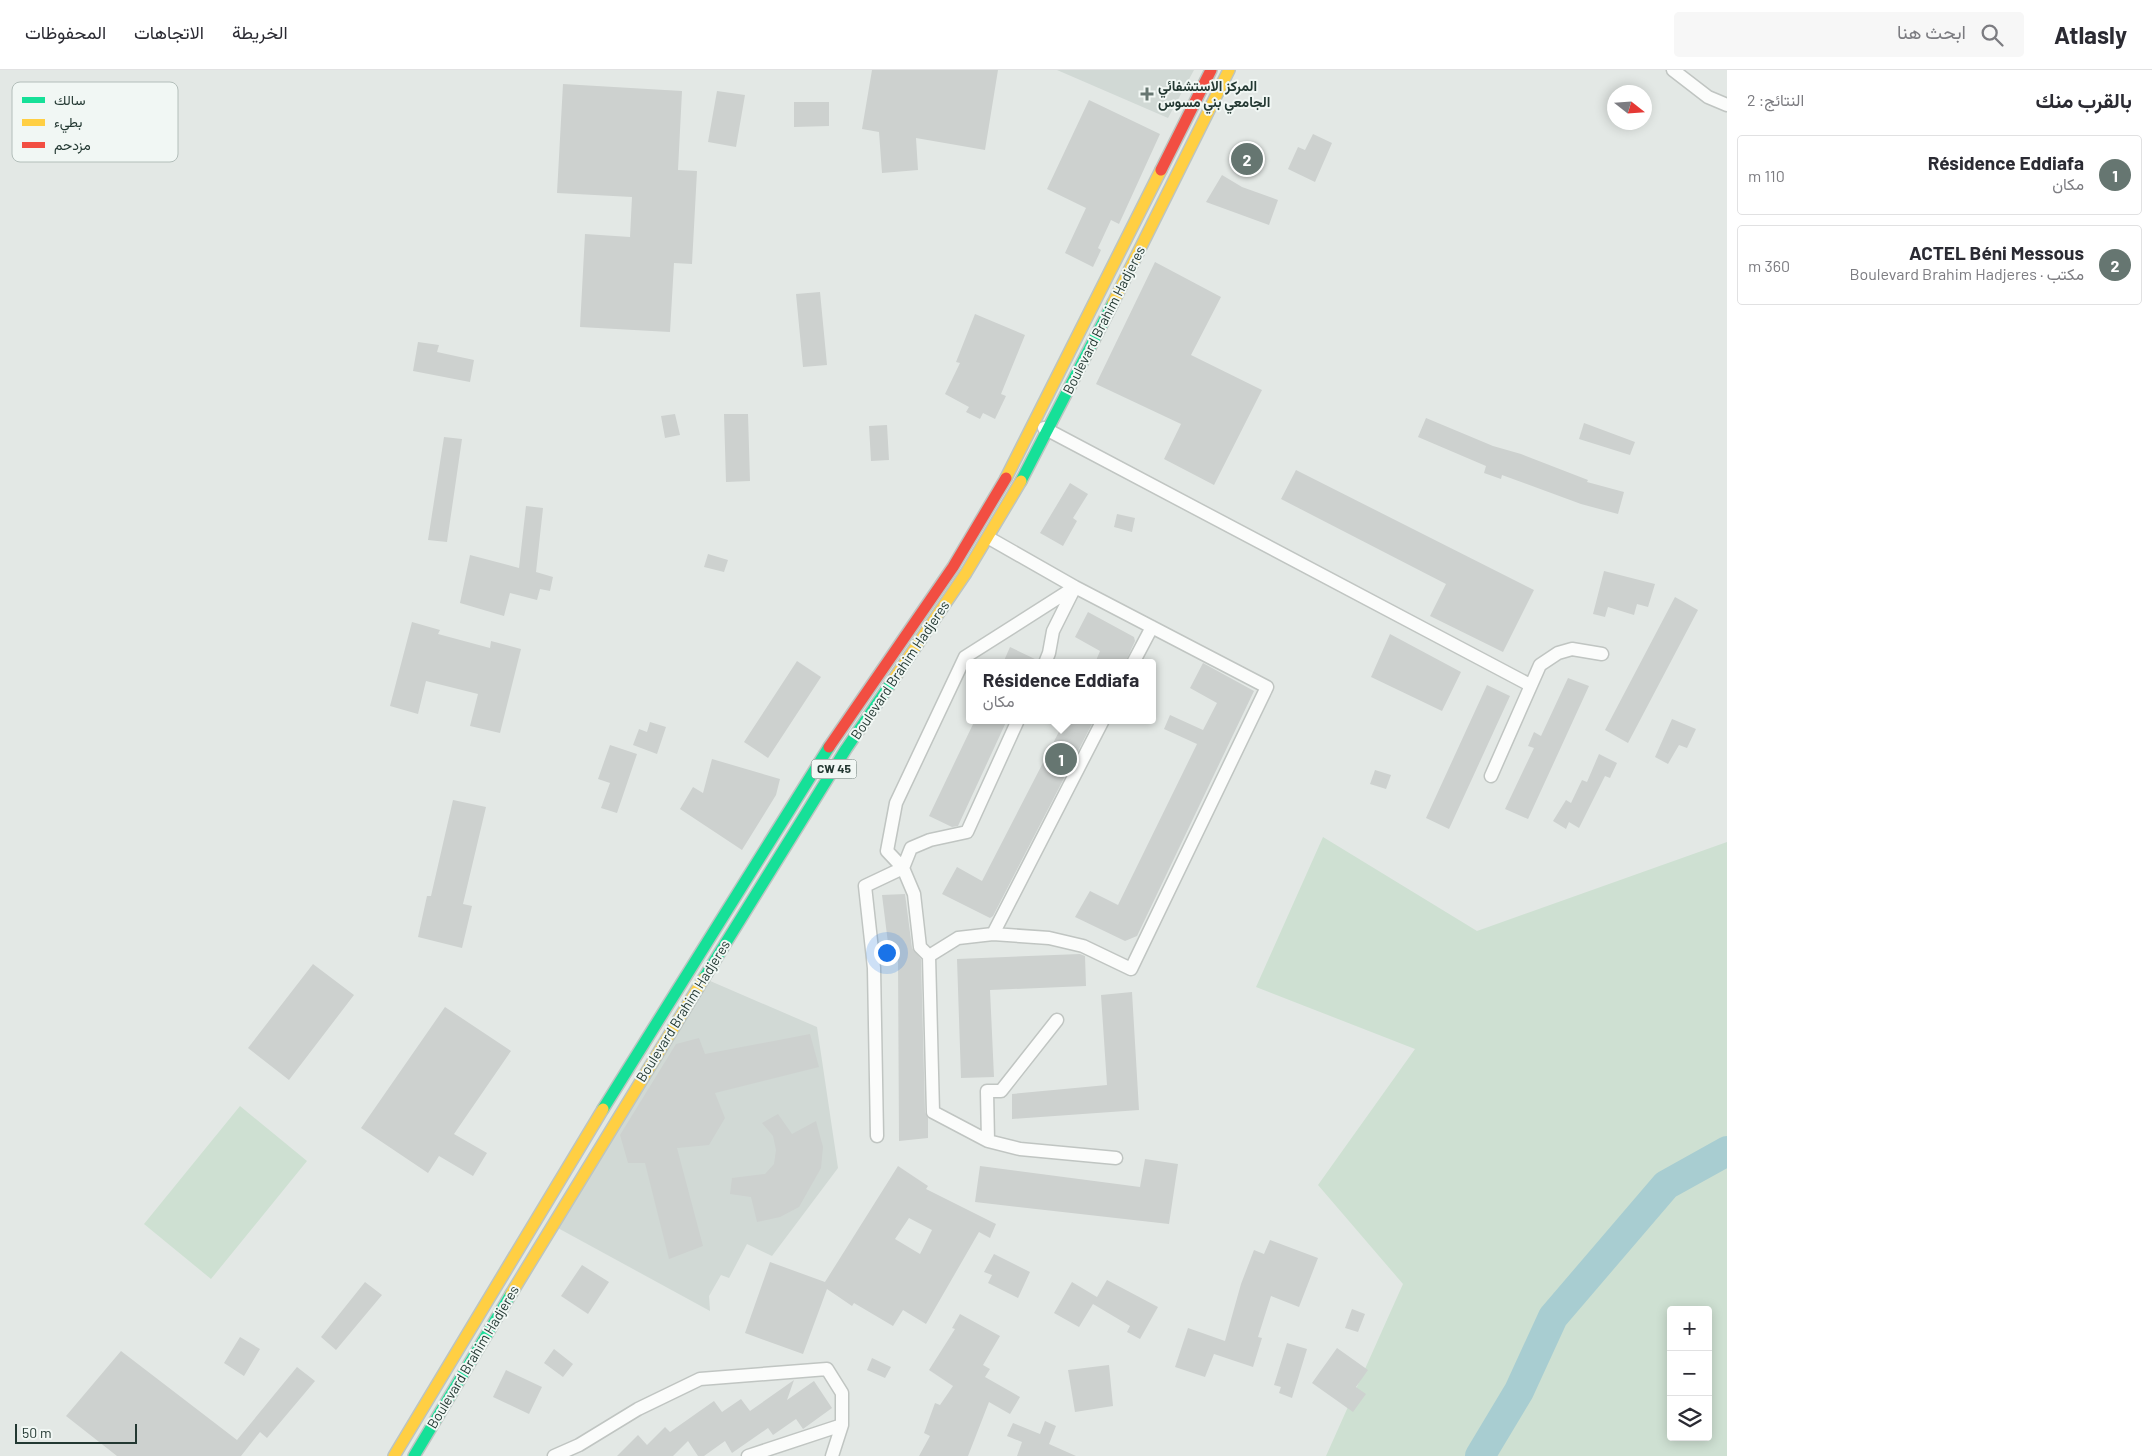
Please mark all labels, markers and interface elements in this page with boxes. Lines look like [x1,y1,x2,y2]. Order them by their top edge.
search box [1674,12,2024,57]
text: ابحث هنا [1897,20,1966,43]
text: Atlasly [2054,20,2127,49]
text: المحفوظات [25,21,106,43]
text: الاتجاهات [134,21,204,43]
text: الخريطة [232,21,288,43]
icon: search [1978,21,2006,49]
place label: المركز الاستشفائي الجامعي بني مسوس [1158,77,1270,114]
legend [12,82,178,162]
north arrow [1607,85,1652,130]
marker: المركز الاستشفائي الجامعي بني مسوس [1140,87,1154,101]
text: بالقرب منك [2036,87,2132,112]
text: النتائج: 2 [1747,90,1804,109]
text: سالك [54,91,85,108]
text: بطيء [54,113,82,134]
text: مزدحم [54,136,91,154]
pin: 2 [1231,140,1263,178]
text: Résidence Eddiafa [1928,151,2084,174]
text: 110 m [1748,166,1785,185]
text: 1 [2112,166,2118,185]
text: مكان [2052,174,2084,193]
text: ACTEL Béni Messous [1909,241,2084,264]
street label: Boulevard Brahim Hadjeres [1059,243,1148,397]
text: 360 m [1748,256,1790,275]
text: 2 [2111,256,2119,275]
text: مكتب · Boulevard Brahim Hadjeres [1850,264,2084,283]
street label: Boulevard Brahim Hadjeres [847,597,953,742]
popup [966,659,1156,724]
text: Résidence Eddiafa [983,668,1139,691]
text: مكان [983,691,1015,710]
pin: 1 [1045,740,1077,778]
road number: CW 45 [812,760,856,779]
street label: Boulevard Brahim Hadjeres [632,936,733,1085]
your location [874,940,900,966]
street label: Boulevard Brahim Hadjeres [423,1282,522,1431]
map controls [1667,1306,1712,1441]
button: + [1667,1306,1712,1351]
button: − [1667,1351,1712,1396]
button: layers [1667,1396,1712,1441]
scale bar [15,1421,138,1444]
text: 50 m [22,1424,51,1441]

